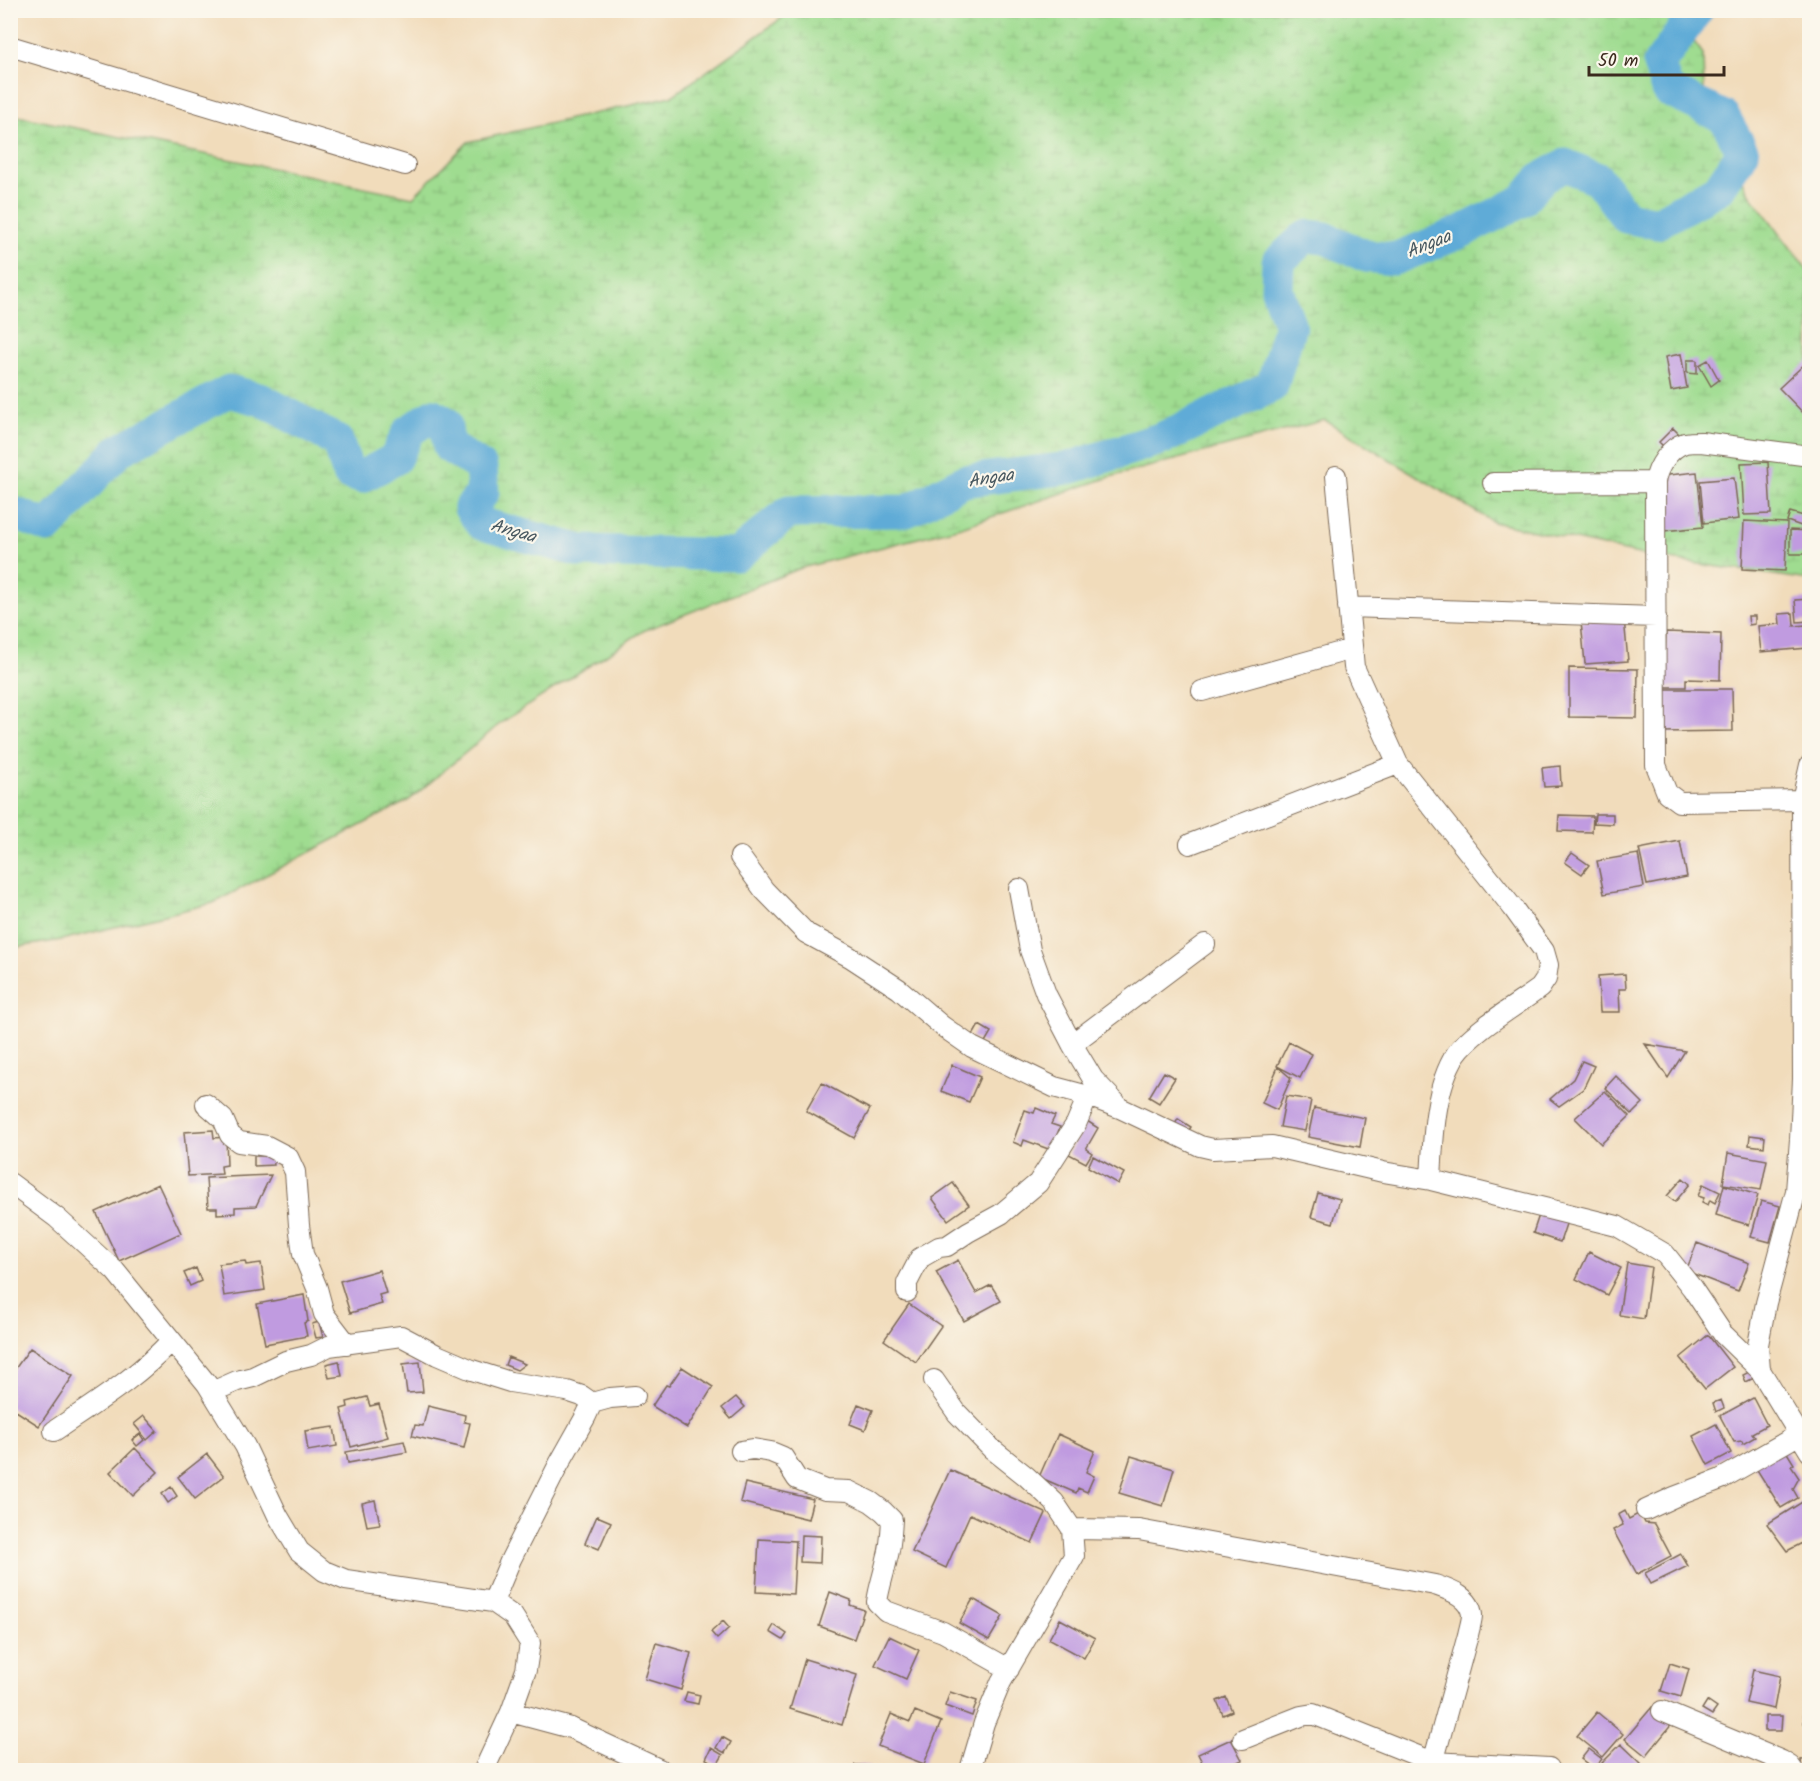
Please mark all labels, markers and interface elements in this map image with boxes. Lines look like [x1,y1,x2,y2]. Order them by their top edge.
scale bar [1589,39,1724,77]
text: 50 m [1598,47,1638,76]
water label: Angaa [1402,222,1457,267]
water label: Angaa [966,461,1018,497]
water label: Angaa [487,512,541,553]

